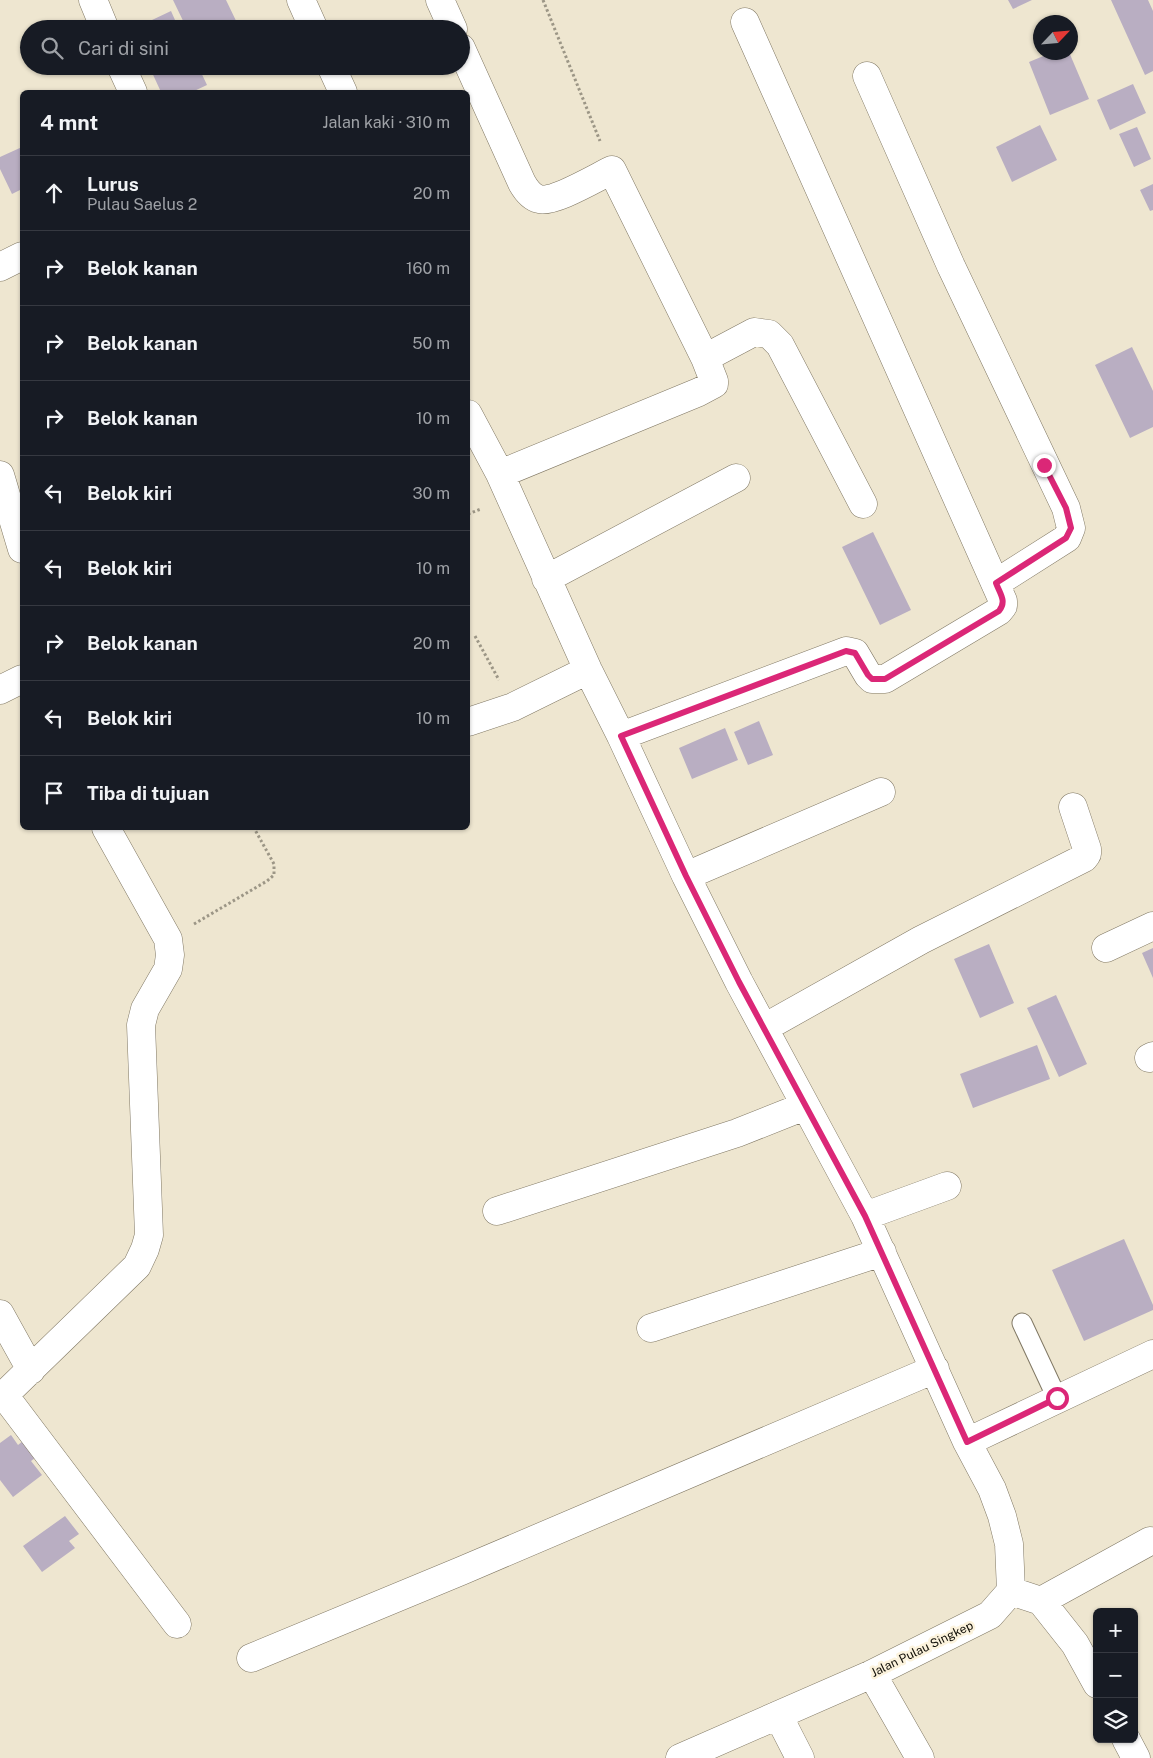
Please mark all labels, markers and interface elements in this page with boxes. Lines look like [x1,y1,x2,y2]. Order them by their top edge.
north arrow [1033,15,1078,60]
search box [20,20,470,75]
icon: search [38,34,66,62]
text: Cari di sini [78,37,169,59]
text: 4 mnt [40,110,98,135]
text: Jalan kaki · 310 m [322,113,450,132]
text: Lurus [87,173,139,195]
icon: ahead [40,179,68,207]
text: 20 m [413,184,450,203]
text: Pulau Saelus 2 [87,195,197,214]
icon: right [40,254,68,282]
text: Belok kanan [87,257,198,279]
text: 160 m [406,259,450,278]
icon: right [40,329,68,357]
text: Belok kanan [87,332,198,354]
text: 50 m [412,334,450,353]
icon: right [40,404,68,432]
text: Belok kanan [87,407,198,429]
text: 10 m [416,409,450,428]
route end [1033,454,1056,477]
icon: left [40,479,68,507]
text: Belok kiri [87,482,172,504]
text: 30 m [413,484,450,503]
icon: left [40,554,68,582]
text: Belok kiri [87,557,172,579]
text: 10 m [416,559,450,578]
icon: right [40,629,68,657]
text: Belok kanan [87,632,198,654]
text: 20 m [413,634,450,653]
icon: left [40,704,68,732]
text: Belok kiri [87,707,172,729]
text: 10 m [416,709,450,728]
icon: arrive [40,779,68,807]
text: Tiba di tujuan [87,782,209,804]
route start [1046,1387,1069,1410]
map controls [1093,1608,1138,1743]
button: + [1093,1608,1138,1653]
street label: Jalan Pulau Singkep [869,1618,975,1680]
button: − [1093,1653,1138,1698]
button: layers [1093,1698,1138,1743]

